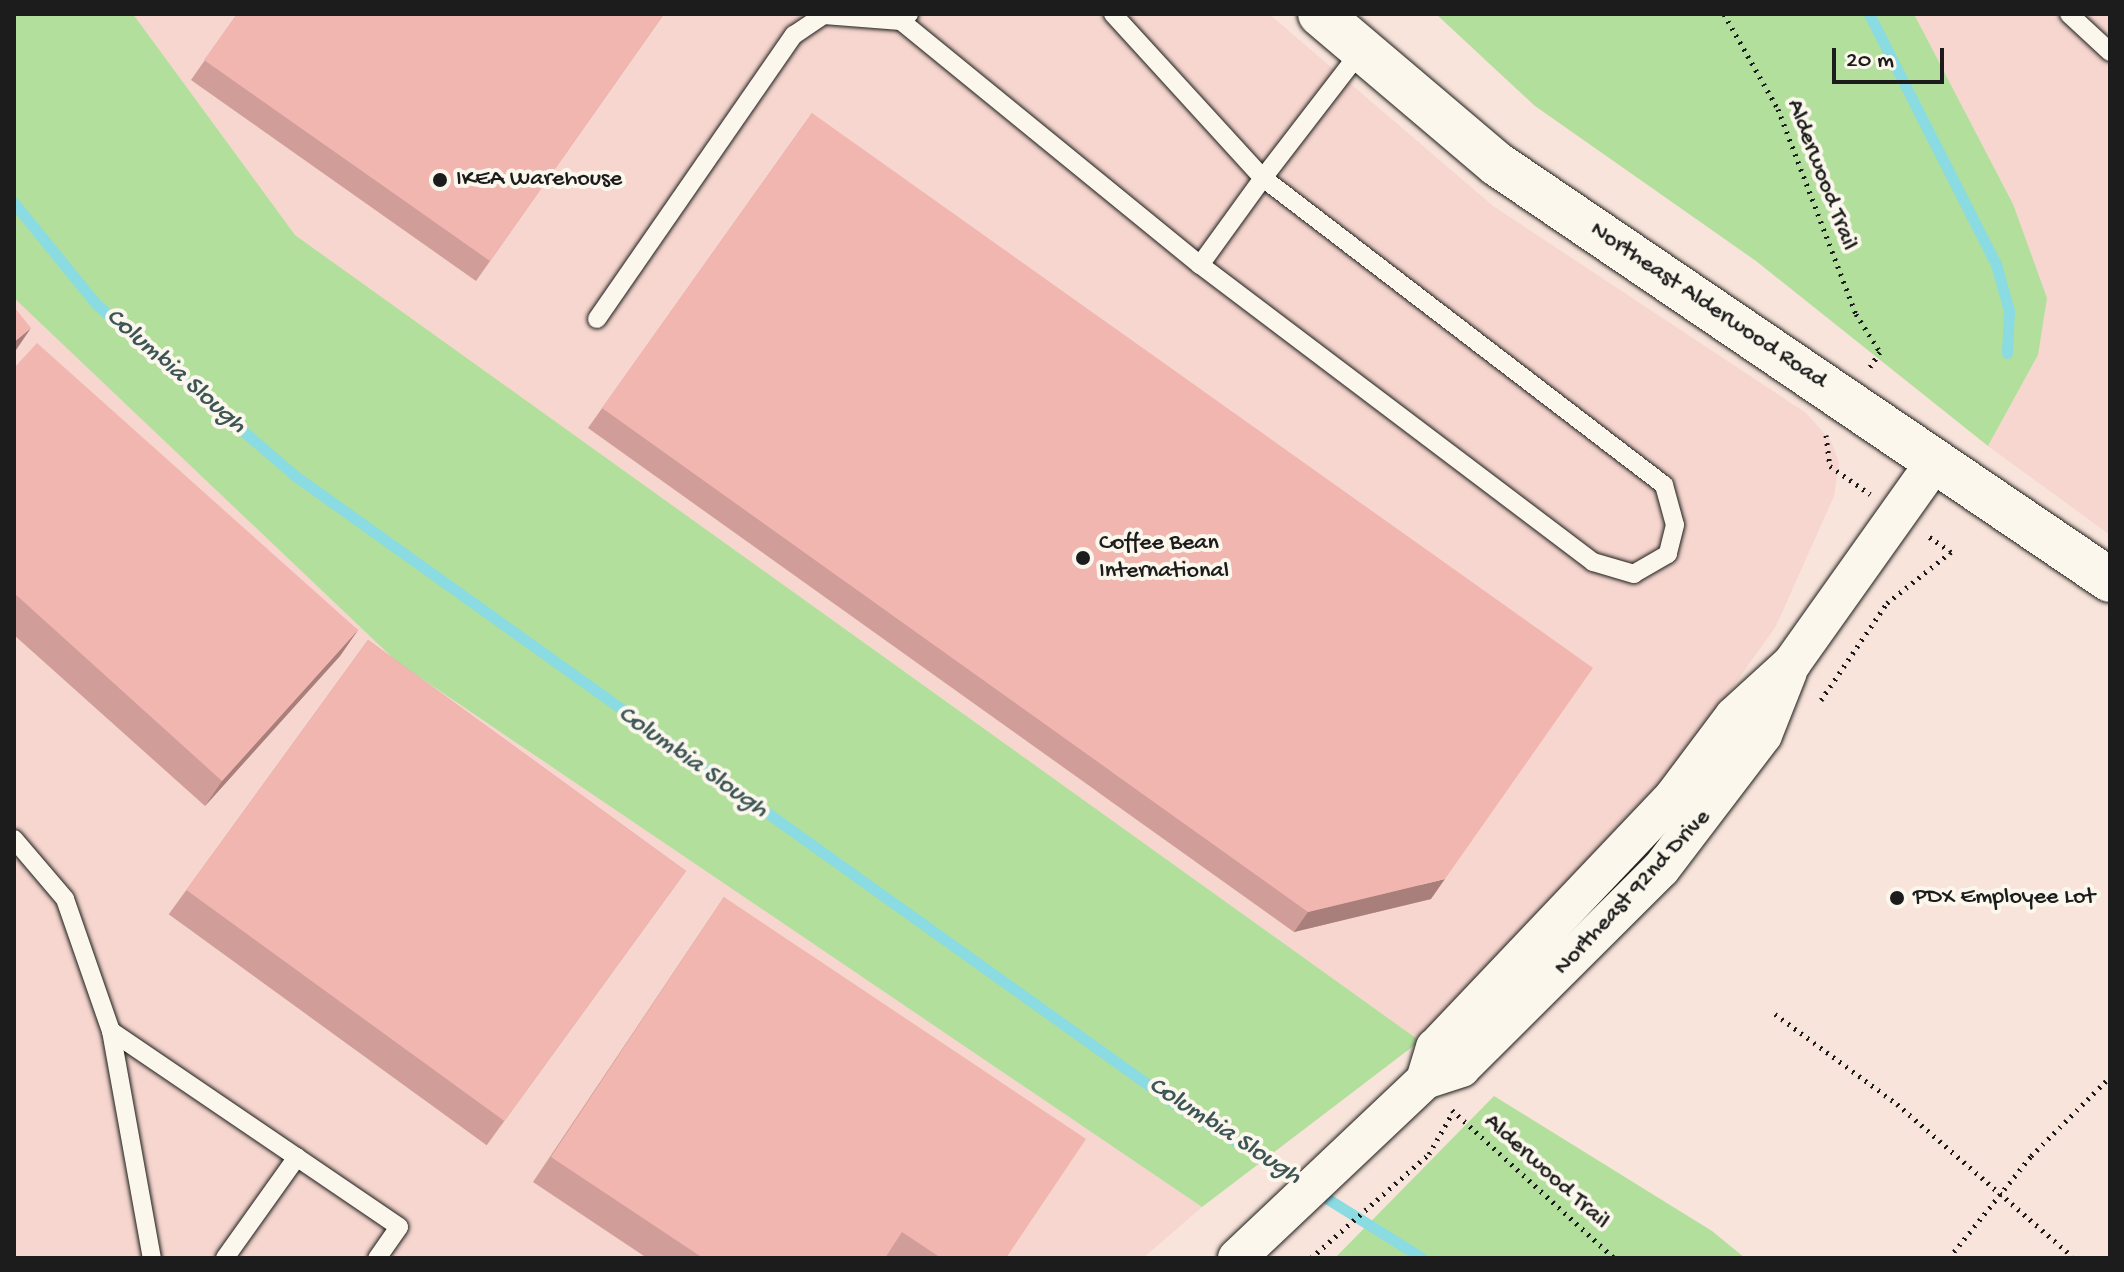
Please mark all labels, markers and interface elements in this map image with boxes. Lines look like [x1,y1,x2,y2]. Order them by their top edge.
scale bar [1836,32,1948,82]
text: 20 m [1846,47,1894,76]
street label: Alderwood Trail [1779,96,1863,254]
place label: IKEA Warehouse [456,166,622,194]
marker: IKEA Warehouse [431,171,449,189]
street label: Northeast Alderwood Road [1584,216,1832,396]
water label: Columbia Slough [98,302,252,442]
place label: Coffee Bean International [1099,530,1229,586]
marker: Coffee Bean International [1074,549,1092,567]
water label: Columbia Slough [611,700,773,826]
street label: Northeast 92nd Drive [1549,804,1717,982]
place label: PDX Employee Lot [1913,884,2095,912]
marker: PDX Employee Lot [1888,889,1906,907]
water label: Columbia Slough [1142,1071,1306,1193]
street label: Alderwood Trail [1477,1108,1615,1236]

